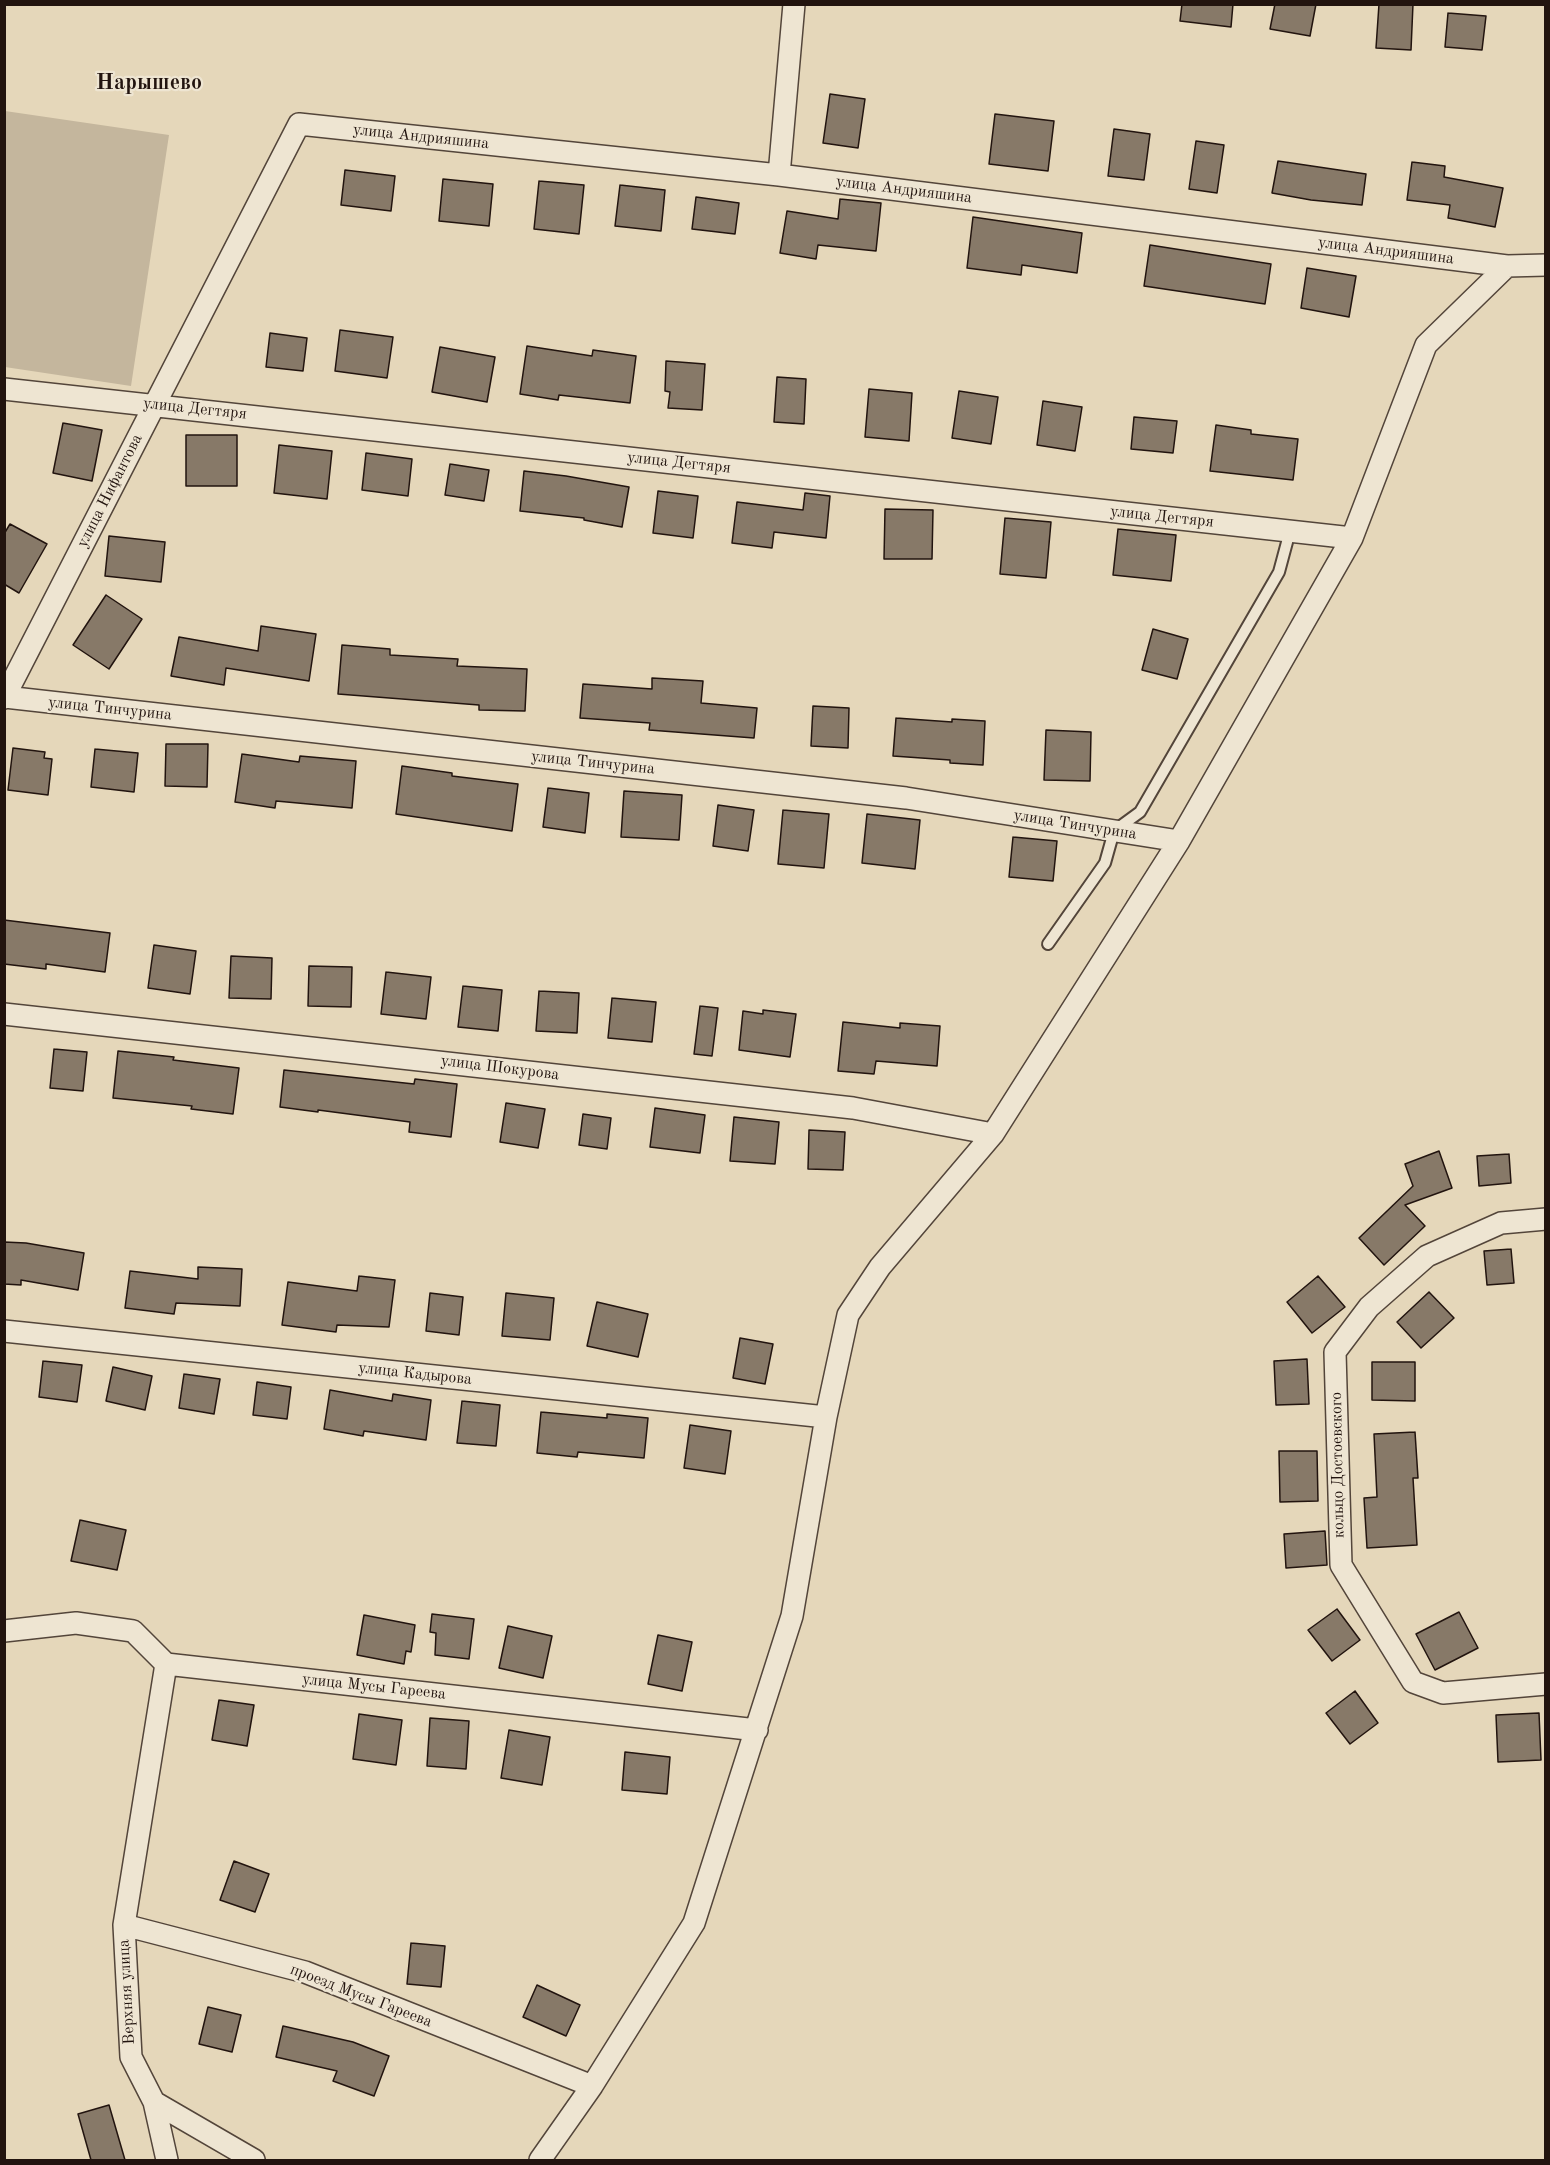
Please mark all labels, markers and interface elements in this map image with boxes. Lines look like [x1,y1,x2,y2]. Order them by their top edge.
district label: Нарышево [96,70,202,96]
street label: улица Андрияшина [352,120,490,154]
street label: улица Андрияшина [835,172,973,208]
street label: улица Андрияшина [1317,233,1455,269]
street label: улица Дегтяря [142,394,248,424]
street label: улица Нифантова [73,431,147,551]
street label: улица Дегтяря [626,448,732,478]
street label: улица Дегтяря [1109,502,1215,532]
street label: улица Тинчурина [47,693,173,725]
street label: улица Тинчурина [530,747,656,779]
street label: улица Тинчурина [1012,806,1138,844]
street label: улица Шокурова [440,1051,560,1085]
street label: улица Кадырова [357,1358,473,1390]
street label: кольцо Достоевского [1327,1392,1349,1538]
street label: улица Мусы Гареева [301,1670,447,1704]
street label: Верхняя улица [115,1939,139,2045]
street label: проезд Мусы Гареева [287,1960,435,2032]

